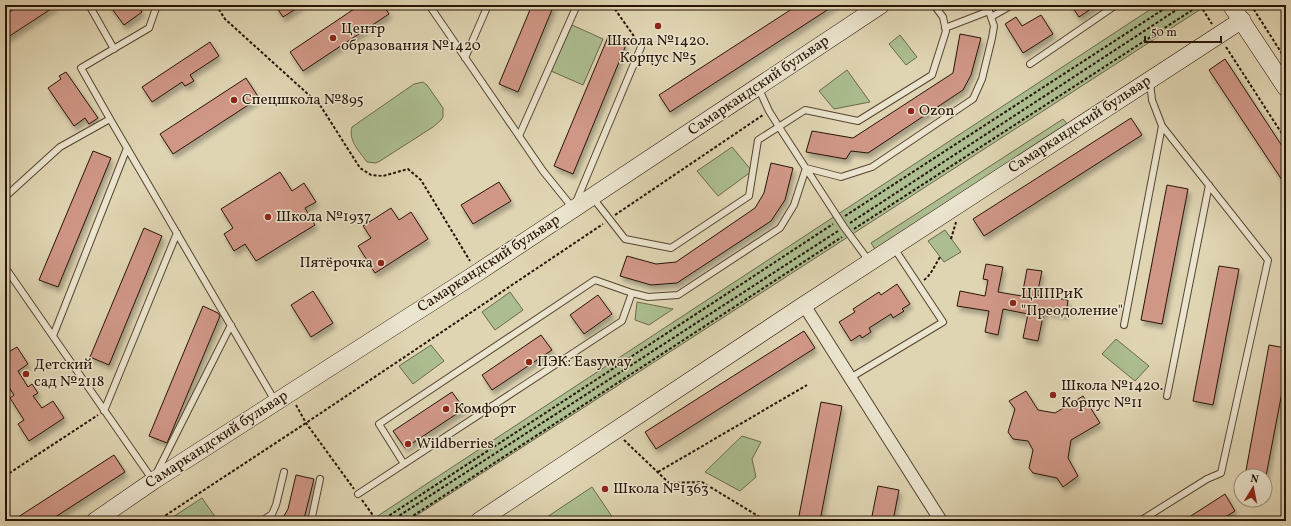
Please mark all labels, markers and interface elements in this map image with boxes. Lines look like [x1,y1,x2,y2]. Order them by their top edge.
scale bar [1145,18,1221,44]
place label: Центр образования №1420 [341,19,481,57]
marker: Школа №1420. Корпус №5 [653,21,663,31]
text: 50 m [1151,25,1177,41]
place label: Школа №1420. Корпус №5 [607,31,709,69]
street label: Самаркандский бульвар [684,31,834,141]
marker: Центр образования №1420 [328,33,338,43]
street label: Самаркандский бульвар [1005,71,1155,179]
place label: Спецшкола №895 [242,90,364,111]
marker: Спецшкола №895 [229,95,239,105]
place label: Ozon [919,101,954,122]
marker: Ozon [906,106,916,116]
place label: Школа №1937 [276,207,371,228]
street label: Самаркандский бульвар [414,210,564,318]
marker: Школа №1937 [263,212,273,222]
place label: Пятёрочка [299,253,373,274]
marker: Пятёрочка [376,258,386,268]
place label: ЦППРиК "Преодоление" [1021,284,1123,322]
marker: ЦППРиК "Преодоление" [1008,298,1018,308]
place label: ПЭК: Easyway [537,352,632,373]
place label: Детский сад №2118 [34,355,105,393]
marker: ПЭК: Easyway [524,357,534,367]
marker: Детский сад №2118 [21,369,31,379]
place label: Школа №1420. Корпус №11 [1061,376,1163,414]
street label: Самаркандский бульвар [142,386,292,494]
marker: Школа №1420. Корпус №11 [1048,390,1058,400]
place label: Комфорт [454,399,517,420]
marker: Комфорт [441,404,451,414]
place label: Wildberries [416,434,494,455]
marker: Wildberries [403,439,413,449]
north arrow [1233,468,1273,508]
text: N [1249,472,1260,488]
place label: Школа №1363 [613,479,709,500]
marker: Школа №1363 [600,484,610,494]

